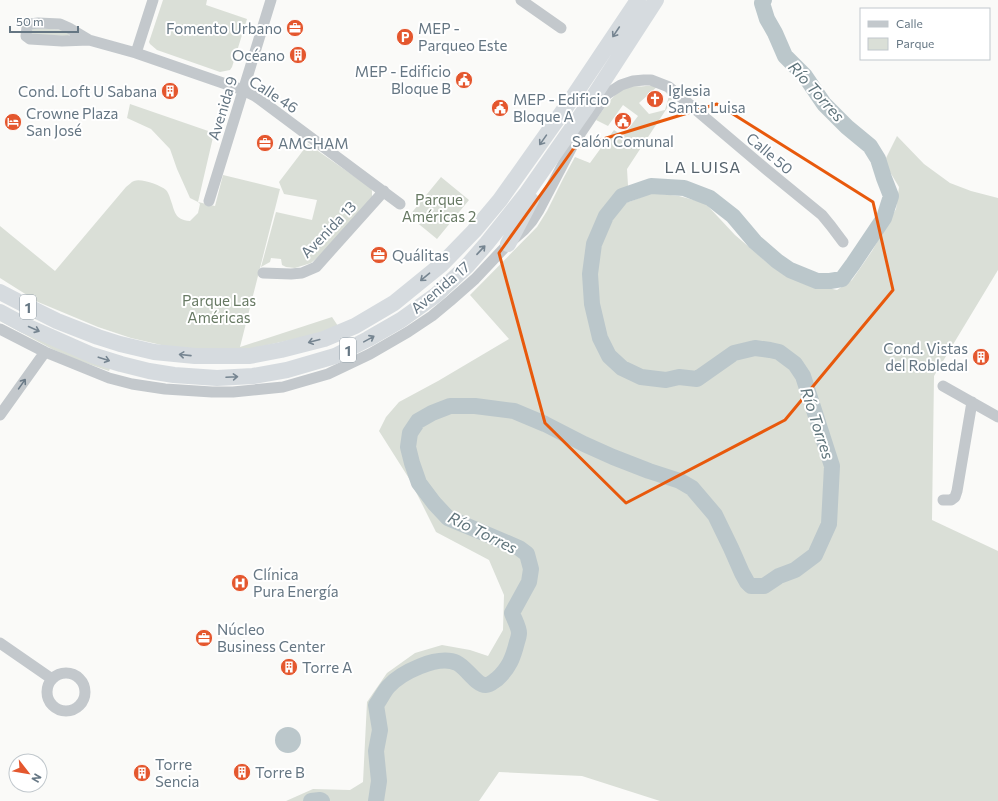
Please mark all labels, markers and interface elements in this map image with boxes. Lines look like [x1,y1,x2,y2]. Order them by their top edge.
scale bar [10,8,78,34]
legend [860,8,990,60]
text: 50 m [16,14,44,28]
text: Calle [896,16,923,30]
office icon: Fomento Urbano [285,18,305,38]
place label: Fomento Urbano [166,19,282,37]
place label: MEP - Parqueo Este [418,19,508,54]
parking icon: MEP - Parqueo Este [395,27,415,47]
one-way arrow [612,27,620,38]
text: Parque [896,36,934,50]
building icon: Océano [288,45,308,65]
place label: Océano [232,46,285,64]
water label: Río Torres [785,57,849,125]
place label: MEP - Edificio Bloque B [355,62,451,97]
public building icon: MEP - Edificio Bloque B [454,70,474,90]
street label: Calle 46 [246,72,302,116]
street label: Avenida 9 [204,74,240,142]
building icon: Cond. Loft U Sabana [160,81,180,101]
place label: Iglesia Santa Luisa [668,81,746,116]
place label: Cond. Loft U Sabana [18,82,157,100]
church icon: Iglesia Santa Luisa [645,89,665,109]
place label: MEP - Edificio Bloque A [513,90,609,125]
public building icon: MEP - Edificio Bloque A [490,98,510,118]
place label: Crowne Plaza San José [26,104,118,139]
public building icon: Salón Comunal [613,111,633,131]
hotel icon: Crowne Plaza San José [3,112,23,132]
street label: Calle 50 [743,128,797,178]
place label: Salón Comunal [572,132,674,150]
office icon: AMCHAM [255,133,275,153]
place label: AMCHAM [278,134,349,152]
one-way arrow [539,134,547,145]
district label: LA LUISA [665,157,741,176]
park label: Parque Américas 2 [402,190,476,225]
street label: Avenida 13 [297,197,359,261]
office icon: Quálitas [369,245,389,265]
one-way arrow [477,245,486,255]
place label: Quálitas [392,246,449,264]
street label: Avenida 17 [407,257,473,317]
one-way arrow [420,273,431,282]
park label: Parque Las Américas [182,291,256,326]
road number: 1 [20,295,36,319]
one-way arrow [27,326,39,333]
one-way arrow [363,334,375,342]
one-way arrow [307,338,320,345]
road number: 1 [340,338,356,362]
place label: Cond. Vistas del Robledal [883,339,968,374]
building icon: Cond. Vistas del Robledal [971,347,991,367]
one-way arrow [179,351,192,359]
one-way arrow [98,356,111,363]
one-way arrow [225,374,238,381]
one-way arrow [18,379,26,390]
water label: Río Torres [797,385,839,461]
water label: Río Torres [445,507,521,557]
place label: Clínica Pura Energía [253,565,339,600]
hospital icon: Clínica Pura Energía [230,573,250,593]
place label: Núcleo Business Center [217,620,325,655]
office icon: Núcleo Business Center [194,628,214,648]
building icon: Torre A [279,657,299,677]
place label: Torre A [302,658,352,676]
north arrow [8,753,48,793]
place label: Torre Sencia [155,755,199,790]
building icon: Torre B [232,762,252,782]
building icon: Torre Sencia [132,763,152,783]
place label: Torre B [255,763,305,781]
text: N [29,772,45,785]

